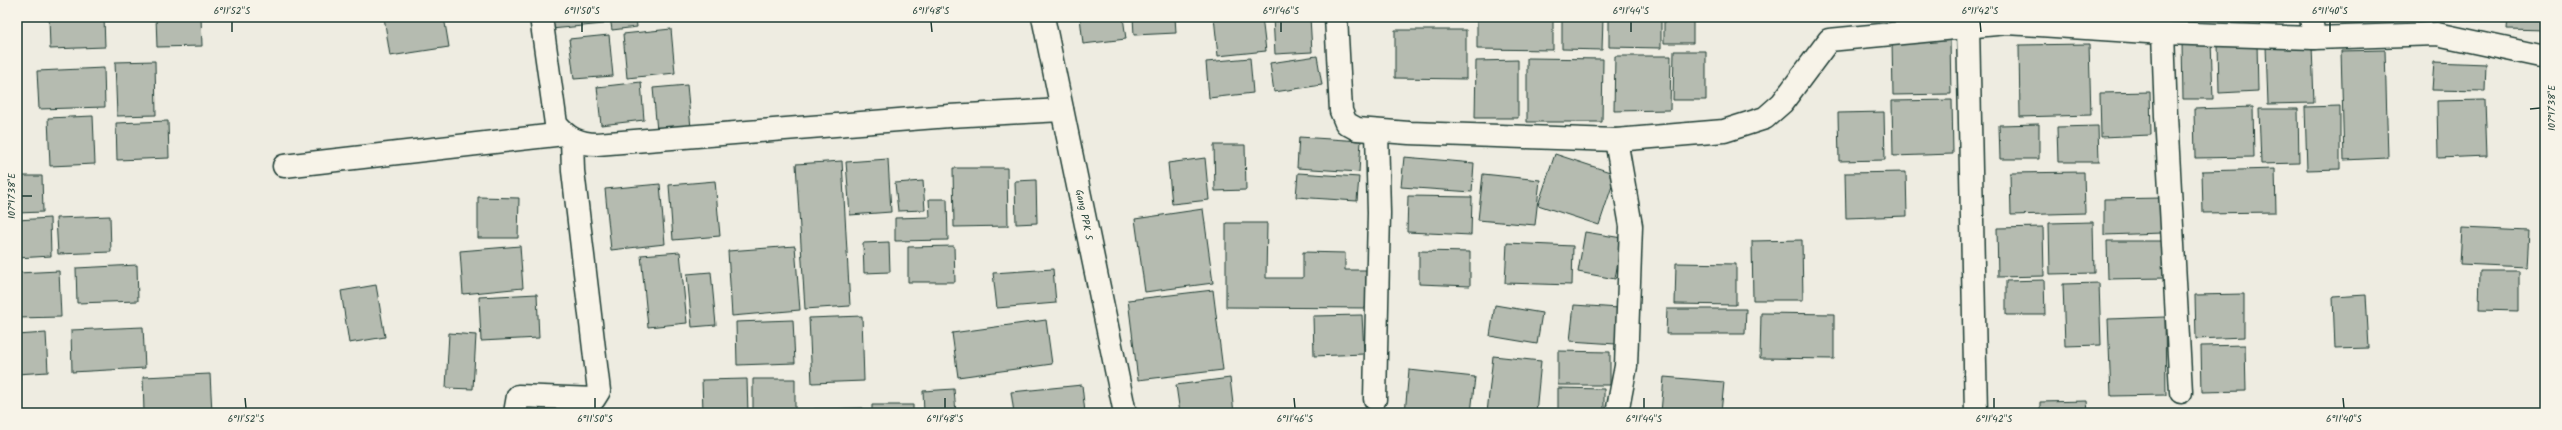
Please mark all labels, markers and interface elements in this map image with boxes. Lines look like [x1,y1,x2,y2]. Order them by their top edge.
text: 6°11'52"S [214,3,251,19]
text: 6°11'50"S [564,3,601,19]
text: 6°11'48"S [913,3,950,19]
text: 6°11'46"S [1263,3,1300,19]
text: 6°11'44"S [1613,3,1650,19]
text: 6°11'42"S [1962,3,1999,19]
text: 6°11'40"S [2312,3,2349,19]
text: 107°17'38"E [2544,84,2560,131]
text: 107°17'38"E [4,172,20,219]
street label: Gang PPK 5 [1071,188,1097,242]
text: 6°11'52"S [228,411,265,427]
text: 6°11'50"S [577,411,614,427]
text: 6°11'48"S [927,411,964,427]
text: 6°11'46"S [1277,411,1314,427]
text: 6°11'44"S [1626,411,1663,427]
text: 6°11'42"S [1976,411,2013,427]
text: 6°11'40"S [2326,411,2363,427]

